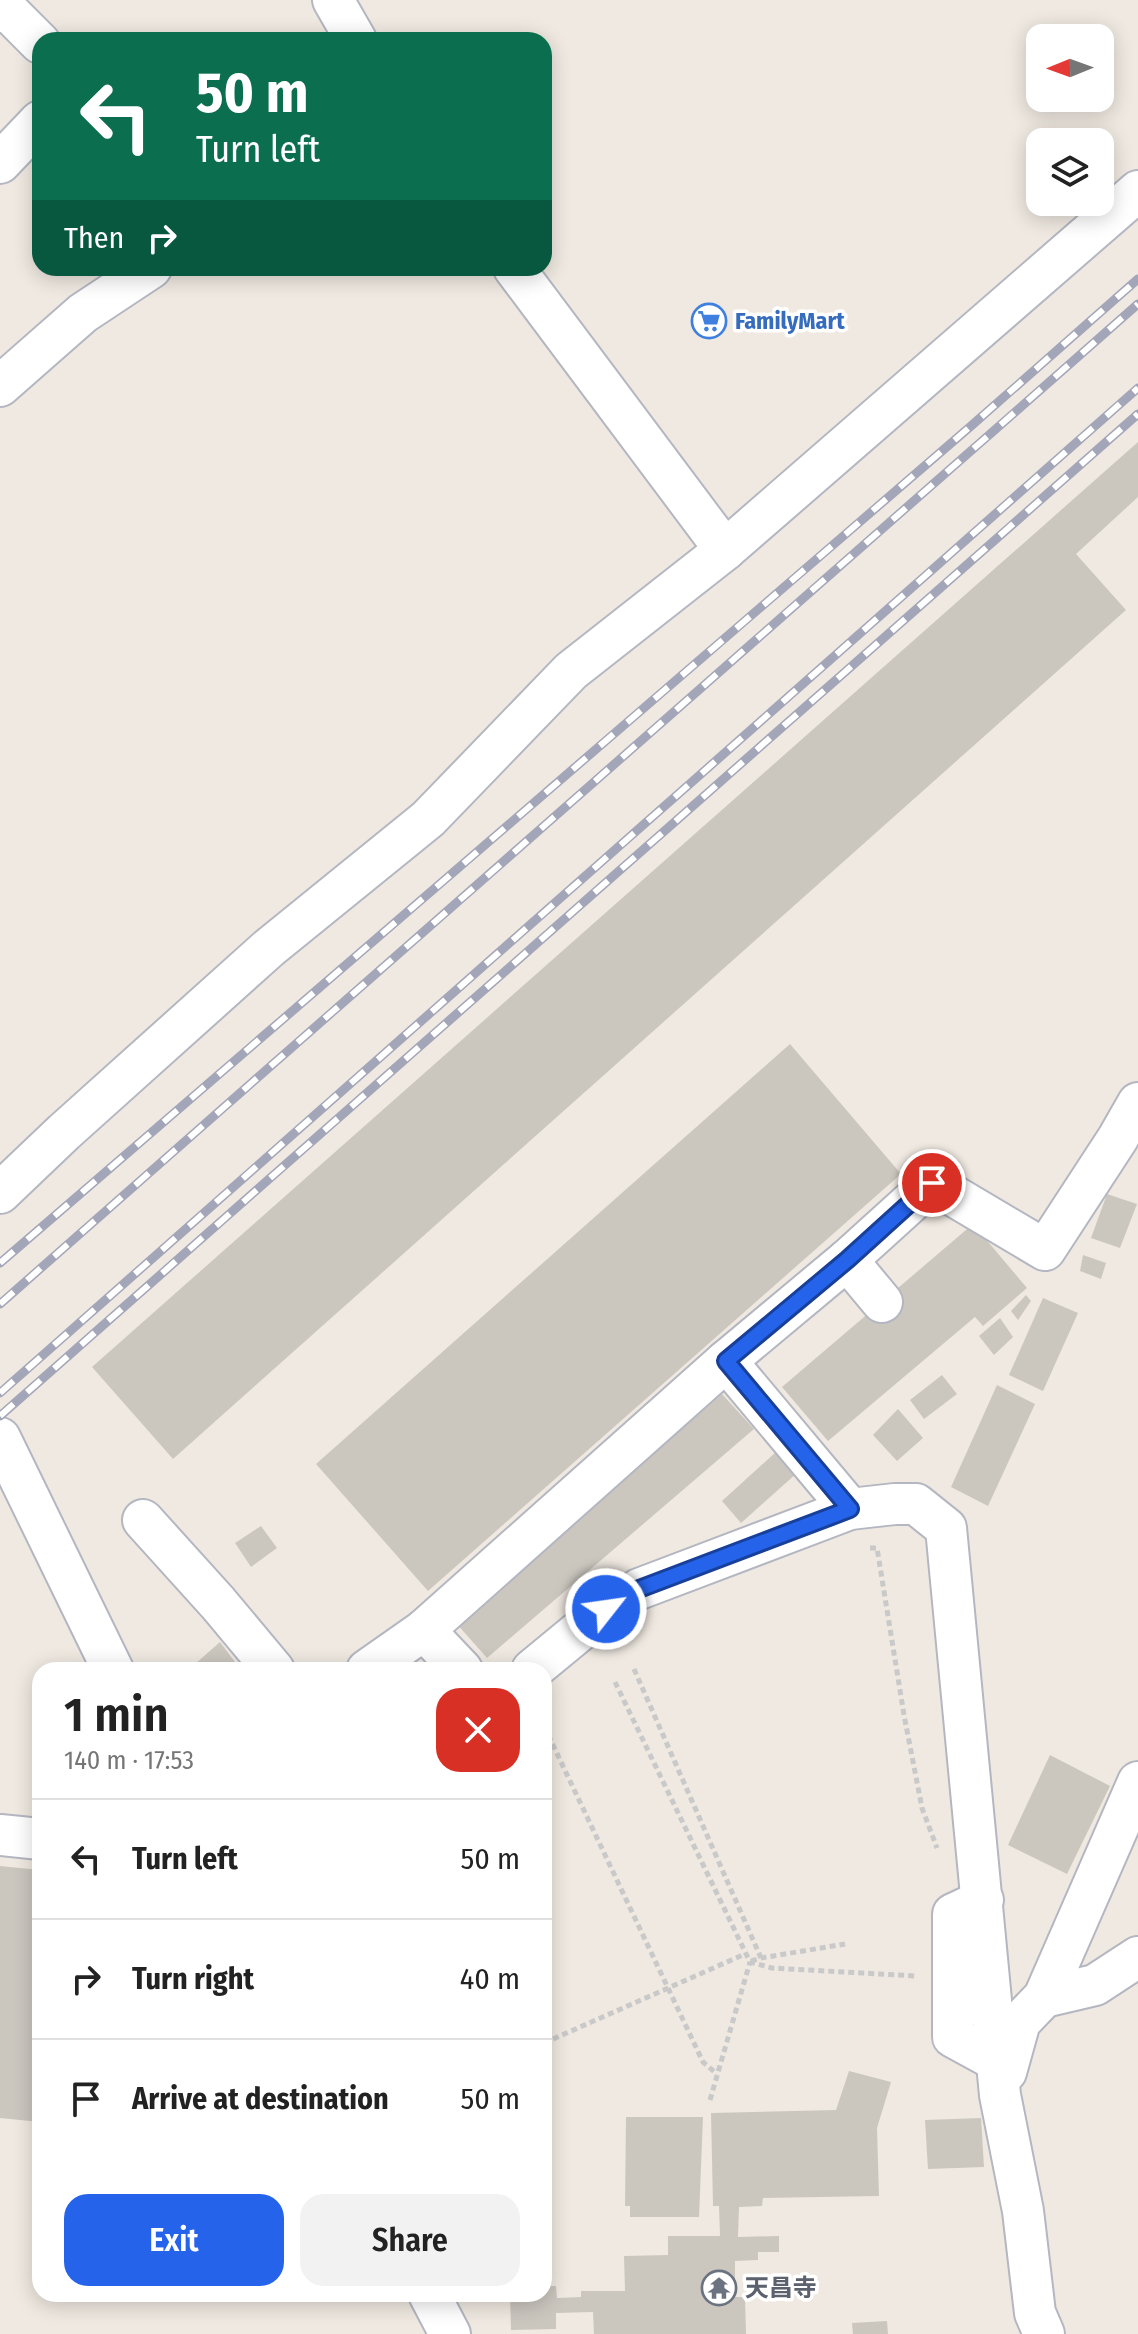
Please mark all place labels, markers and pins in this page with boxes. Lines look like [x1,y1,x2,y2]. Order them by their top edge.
supermarket icon: FamilyMart [690,302,728,340]
place label: FamilyMart [735,307,845,335]
pin [898,1149,966,1217]
temple icon: 天昌寺 [700,2269,738,2307]
place label: 天昌寺 [745,2274,817,2302]

